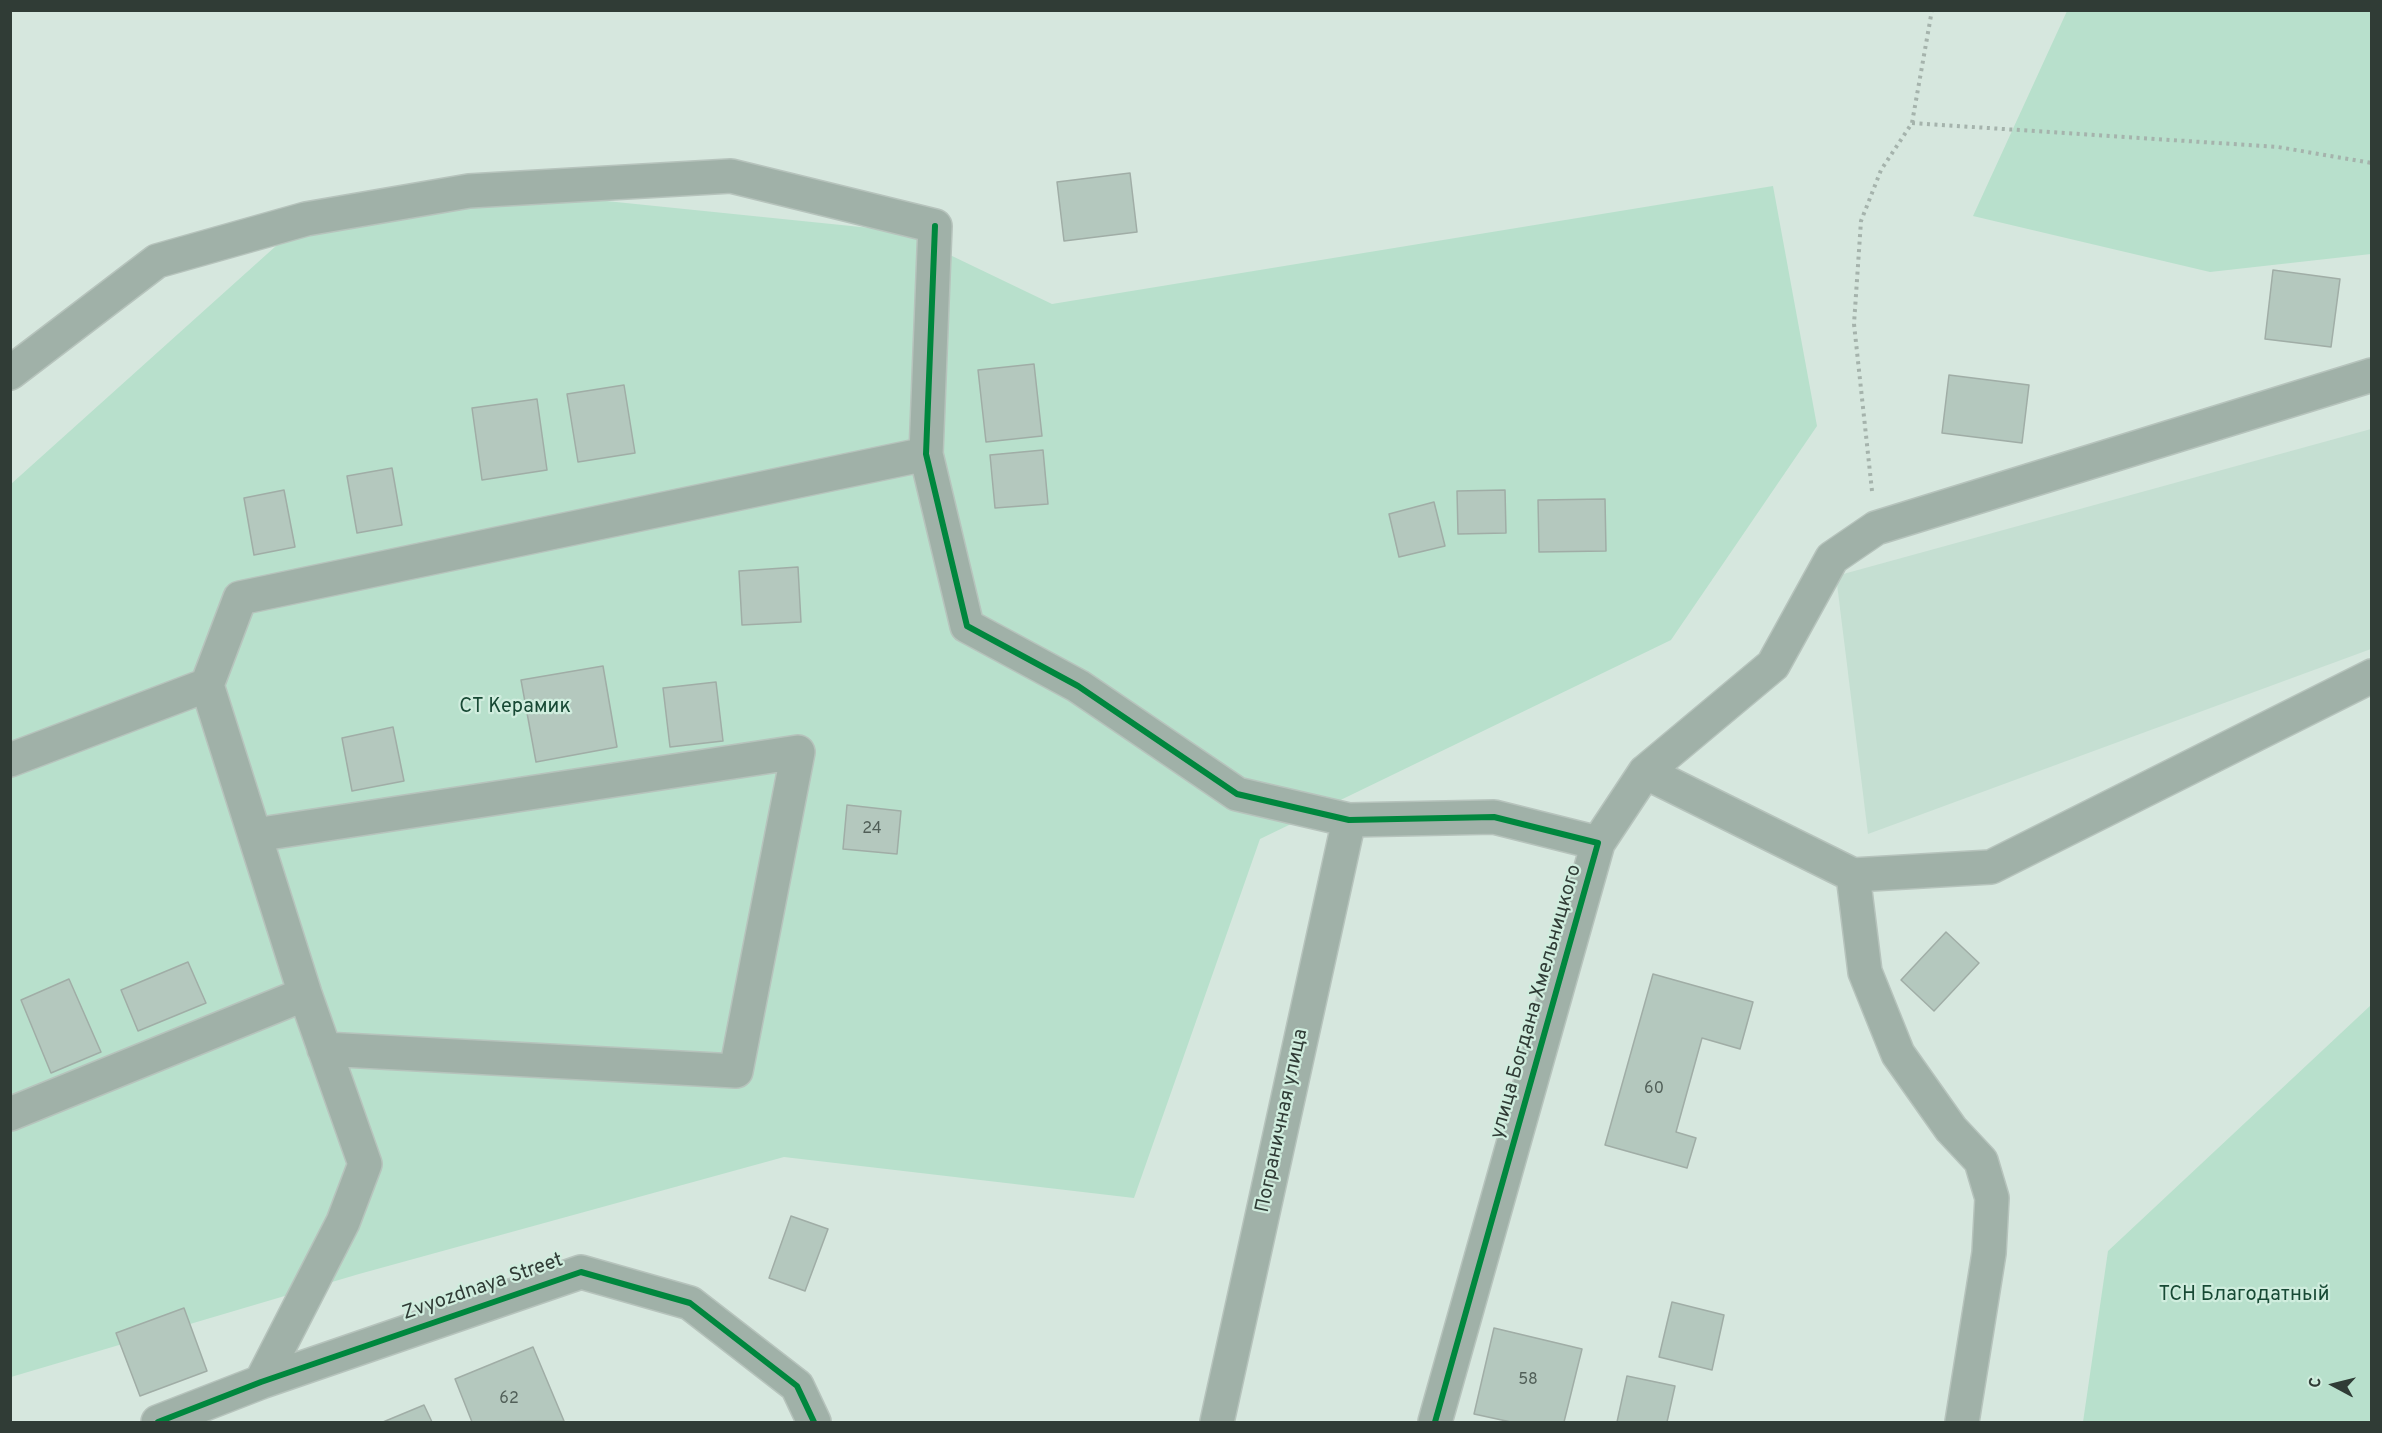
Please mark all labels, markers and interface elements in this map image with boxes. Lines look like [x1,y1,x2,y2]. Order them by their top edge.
park label: СТ Керамик [459,696,571,720]
house number: 24 [862,820,882,840]
street label: улица Богдана Хмельницкого [1486,862,1588,1142]
street label: Пограничная улица [1252,1027,1314,1215]
house number: 60 [1644,1080,1664,1100]
street label: Zvyozdnaya Street [399,1249,567,1327]
park label: ТСН Благодатный [2159,1284,2329,1308]
north arrow [2304,1355,2364,1415]
house number: 58 [1518,1371,1538,1391]
text: С [2306,1377,2327,1389]
house number: 62 [499,1390,519,1410]

